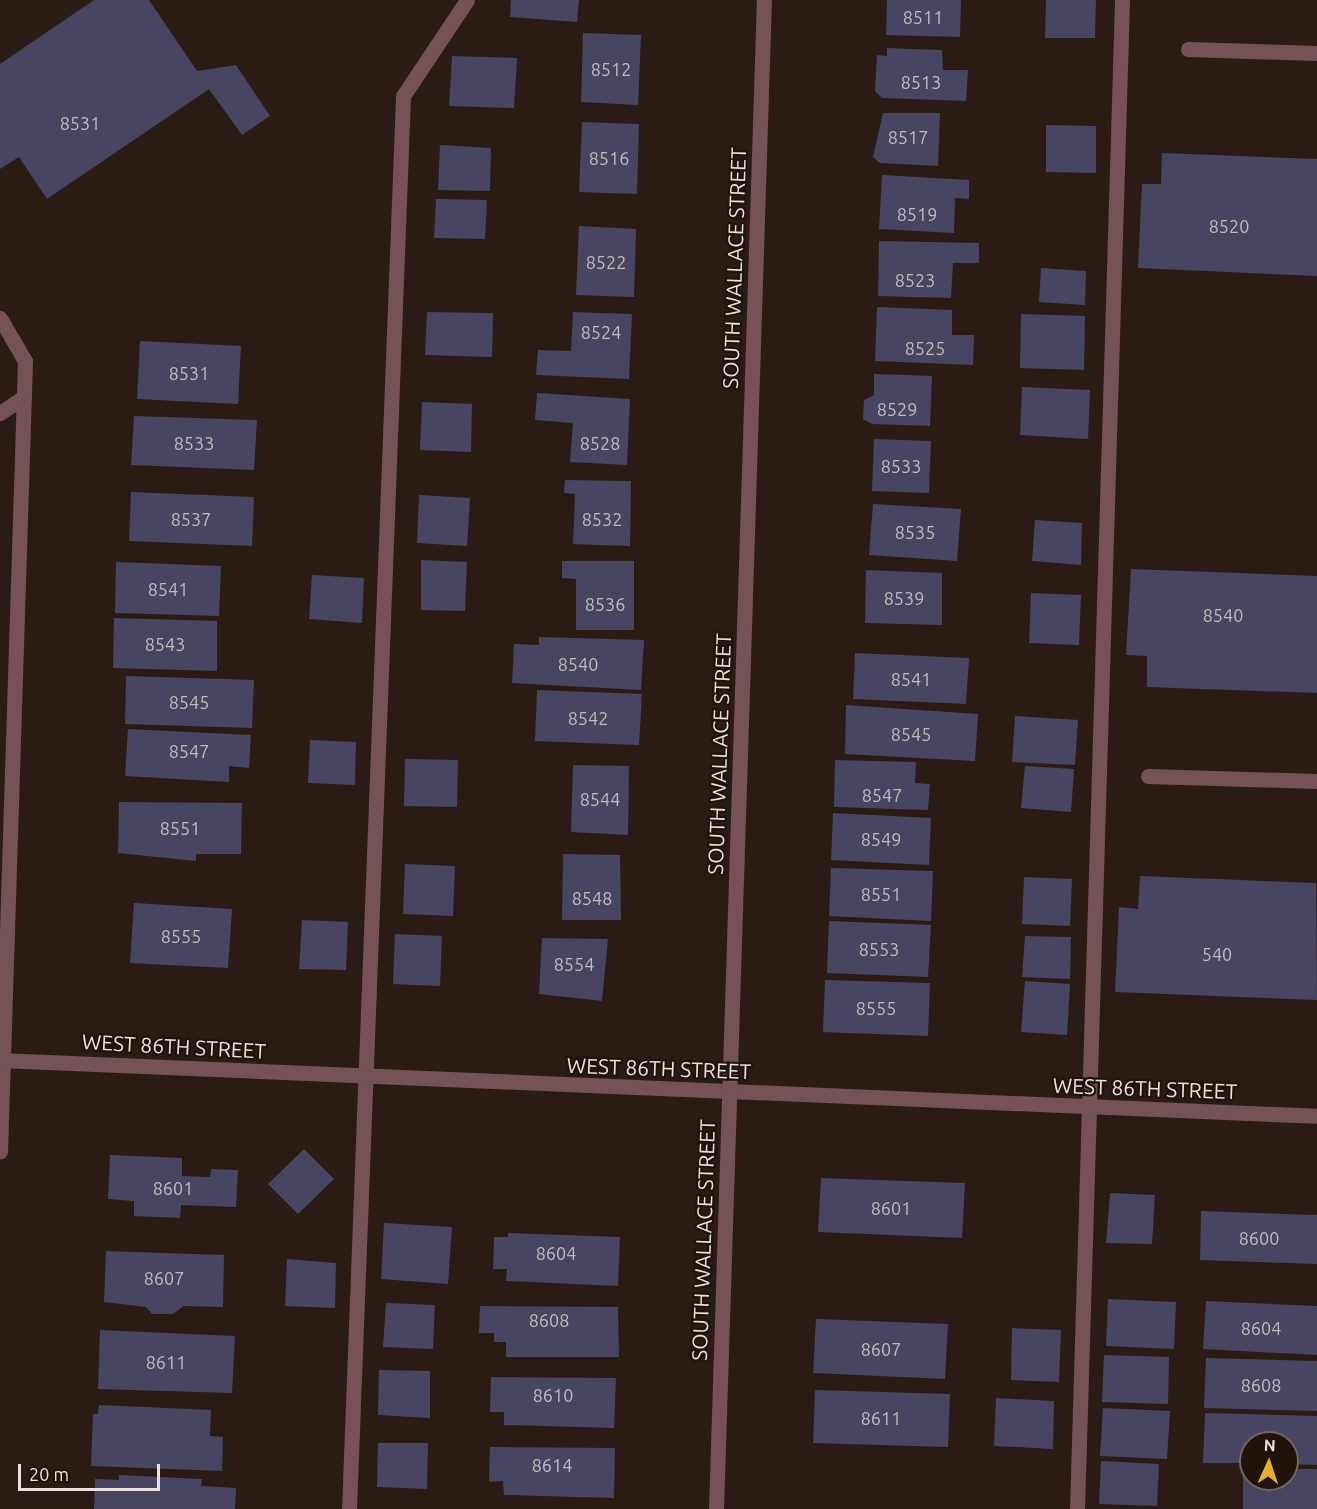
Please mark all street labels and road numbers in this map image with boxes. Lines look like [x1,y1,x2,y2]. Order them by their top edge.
street label: SOUTH WALLACE STREET [717,147,751,389]
street label: SOUTH WALLACE STREET [702,633,736,875]
street label: WEST 86TH STREET [81,1029,267,1063]
street label: WEST 86TH STREET [566,1052,752,1084]
street label: WEST 86TH STREET [1052,1072,1238,1104]
street label: SOUTH WALLACE STREET [686,1119,720,1361]

